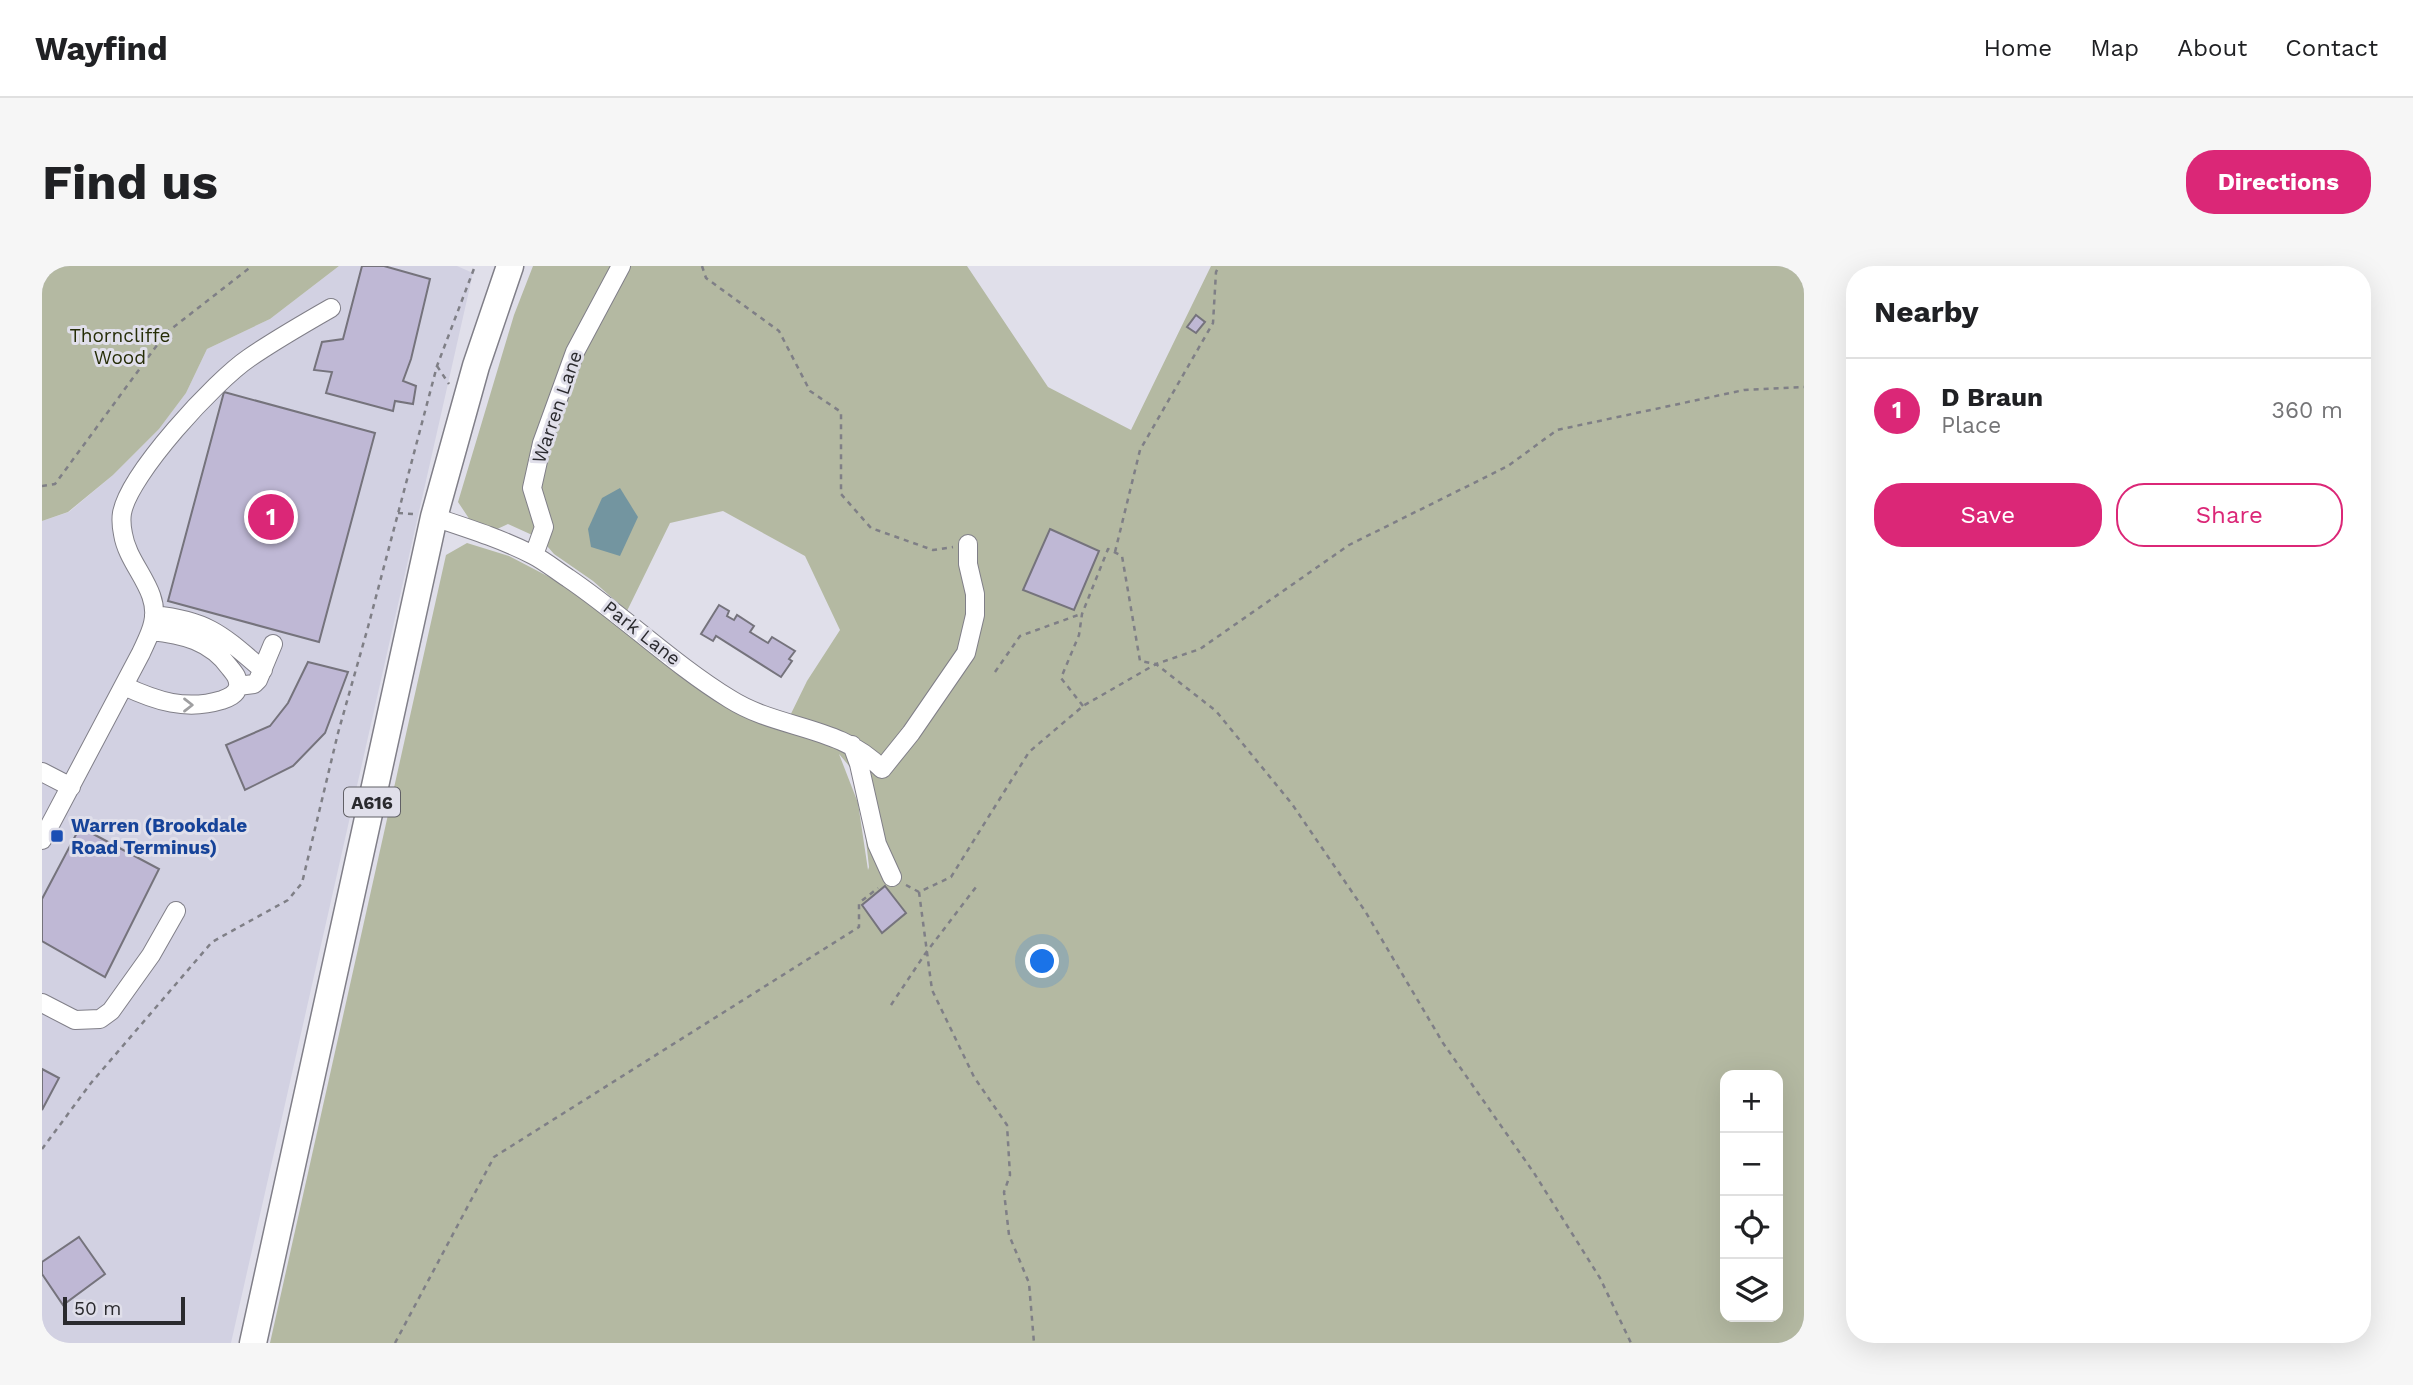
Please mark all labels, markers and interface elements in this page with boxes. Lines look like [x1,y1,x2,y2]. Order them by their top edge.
text: Wayfind [35,29,168,68]
text: Home [1984,34,2052,62]
text: Map [2090,34,2139,62]
text: About [2177,34,2247,62]
text: Contact [2285,34,2378,62]
button: Directions [2186,150,2371,214]
text: Find us [42,153,218,211]
text: Nearby [1874,294,1979,329]
park label: Thorncliffe Wood [70,324,170,369]
street label: Warren Lane [527,348,587,466]
text: D Braun [1941,382,2043,412]
text: 1 [1892,397,1902,424]
text: 360 m [2272,397,2343,424]
text: Place [1941,412,2001,439]
button: Save [1874,483,2102,547]
button: Share [2116,483,2343,547]
pin: 1 [248,491,294,543]
street label: Park Lane [599,596,685,670]
one-way arrow [184,697,194,713]
road number: A616 [344,788,400,816]
place label: Warren (Brookdale Road Terminus) [71,814,247,859]
marker: Warren (Brookdale Road Terminus) [49,828,65,844]
your location [1025,944,1059,978]
map controls [1720,1070,1783,1322]
button: + [1720,1070,1783,1133]
button: − [1720,1133,1783,1196]
button: locate [1720,1196,1783,1259]
button: layers [1720,1259,1783,1322]
scale bar [63,1294,186,1326]
text: 50 m [74,1297,121,1320]

